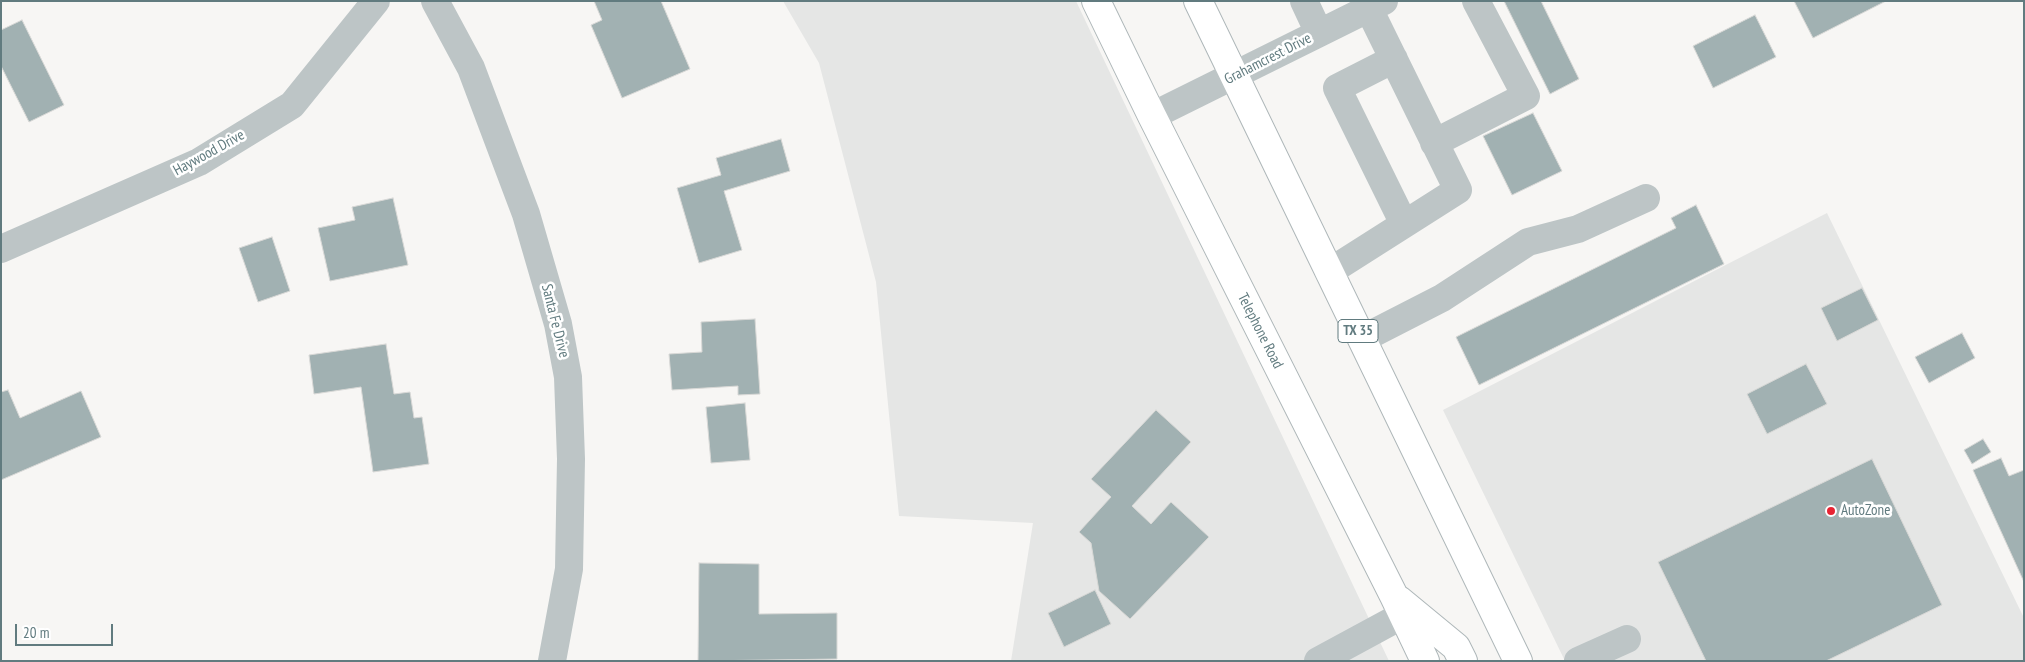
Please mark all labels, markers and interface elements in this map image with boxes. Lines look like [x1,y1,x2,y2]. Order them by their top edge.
street label: Grahamcrest Drive [1222,29,1314,89]
street label: Haywood Drive [170,126,248,180]
street label: Santa Fe Drive [537,282,573,360]
street label: Telephone Road [1233,290,1287,372]
road number: TX 35 [1338,320,1378,342]
place label: AutoZone [1841,502,1890,520]
marker: AutoZone [1825,505,1837,517]
scale bar [18,614,115,646]
text: 20 m [23,623,49,642]

